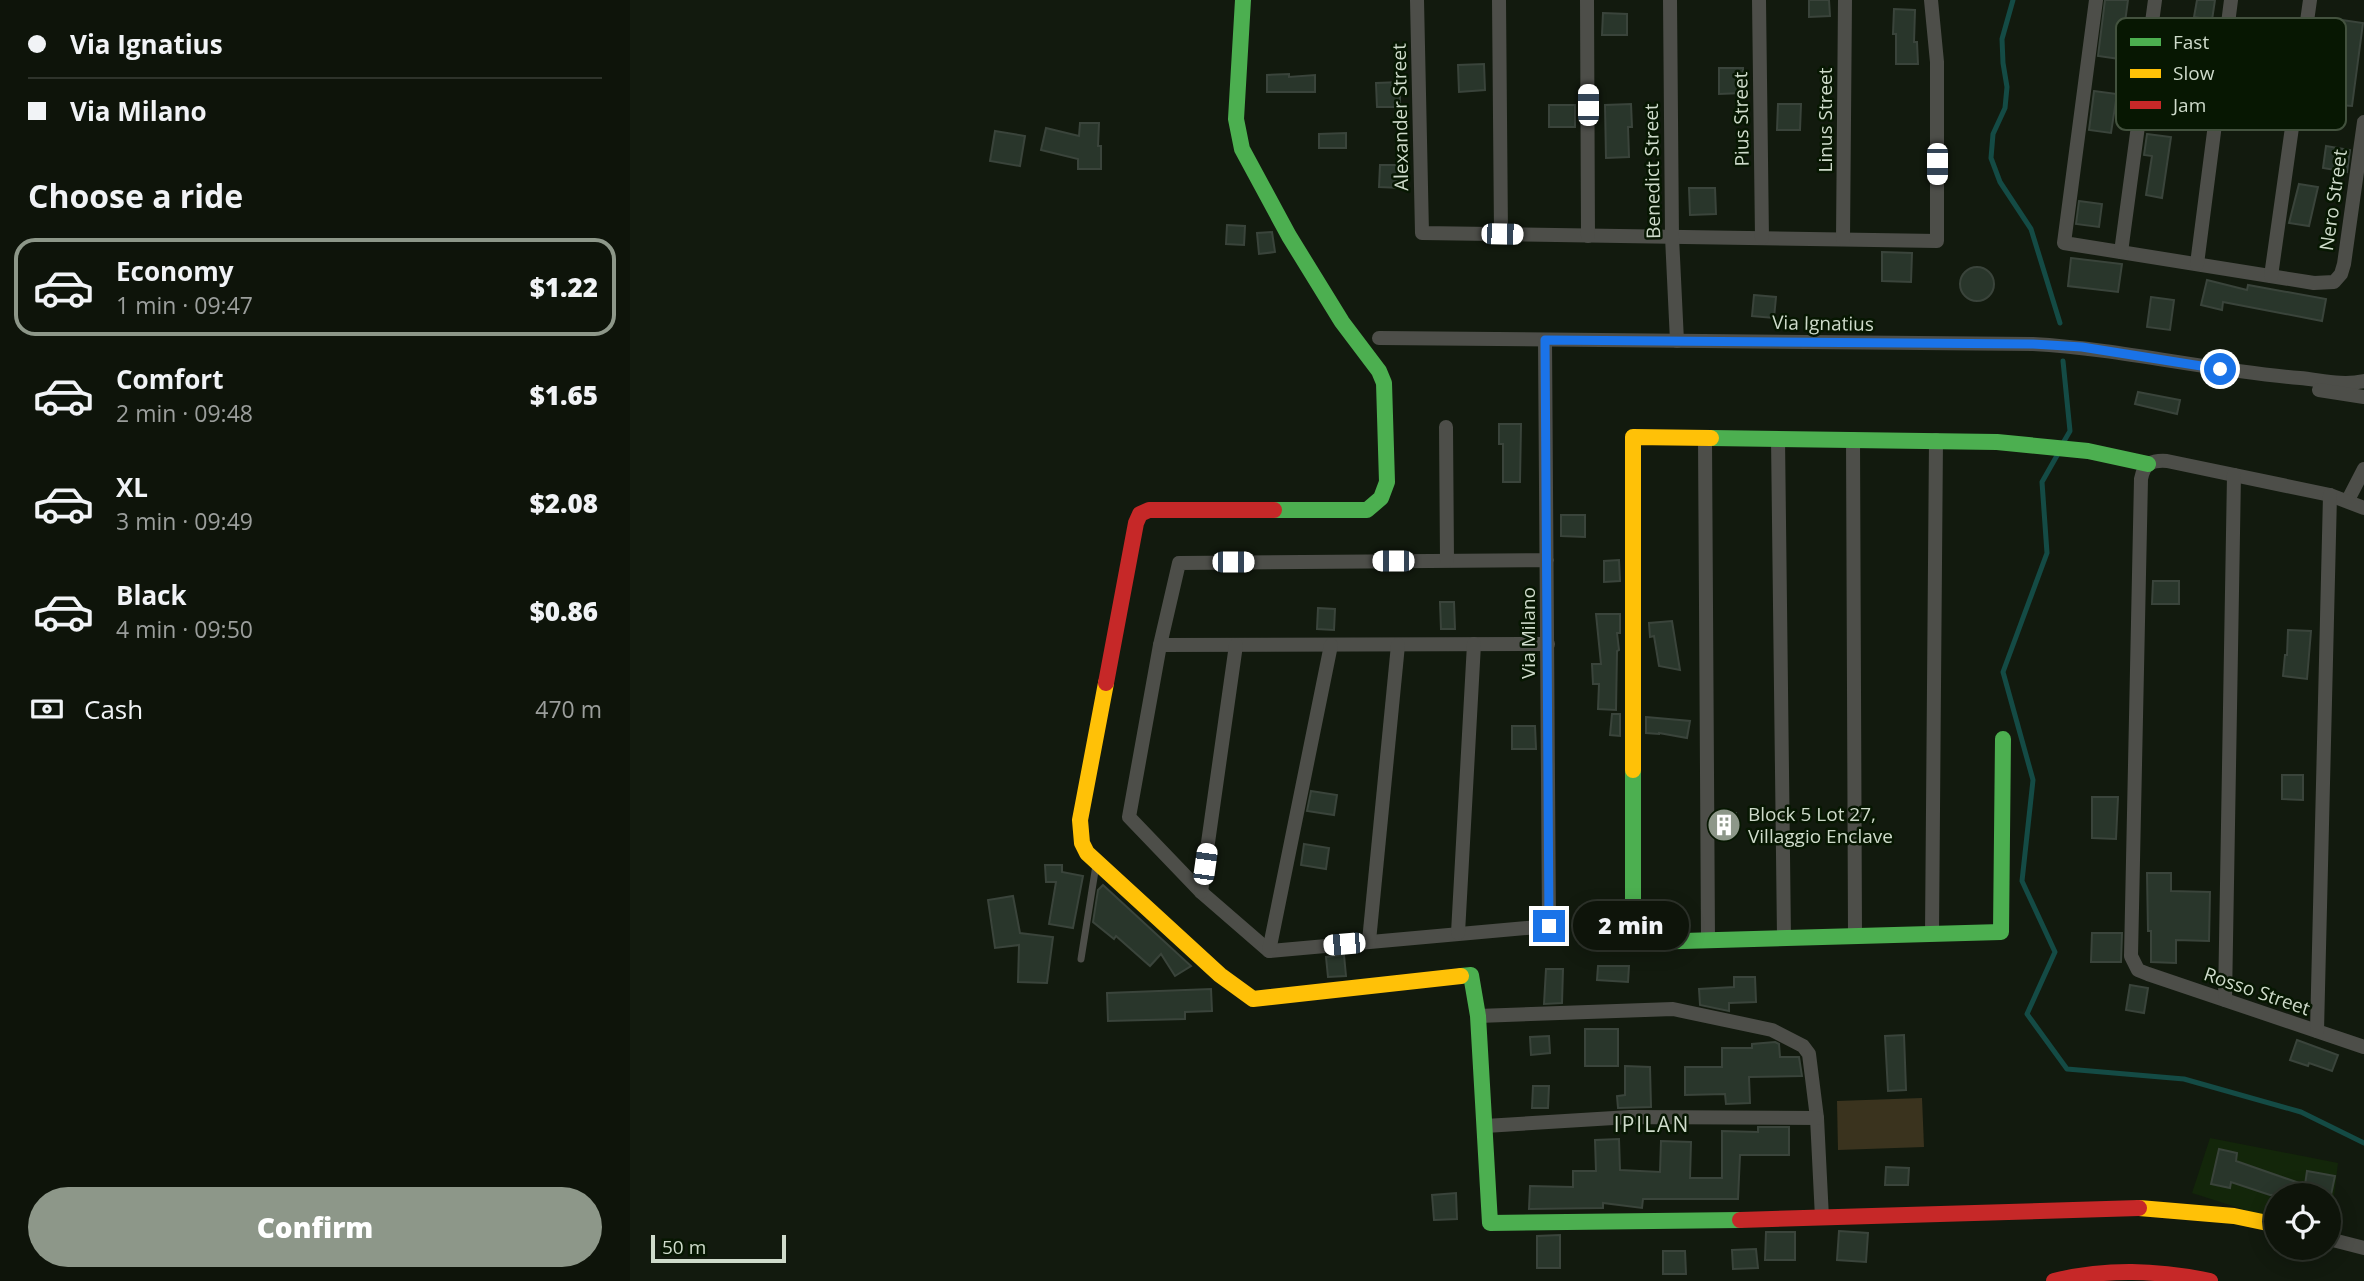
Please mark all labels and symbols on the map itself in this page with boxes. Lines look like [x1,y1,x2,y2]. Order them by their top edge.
legend [2116,18,2346,130]
text: Fast [2173,29,2209,55]
street label: Alexander Street [1386,43,1414,191]
text: Slow [2173,60,2215,86]
street label: Linus Street [1812,67,1838,173]
street label: Pius Street [1727,71,1755,167]
car [1578,84,1599,126]
text: Jam [2171,92,2206,118]
street label: Benedict Street [1638,103,1666,239]
car [1927,143,1948,185]
street label: Nero Street [2313,147,2353,252]
car [1481,223,1524,245]
street label: Via Ignatius [1772,309,1874,337]
route start [2204,353,2236,385]
car [1373,551,1415,572]
car [1213,552,1255,573]
street label: Via Milano [1515,587,1541,679]
place label: Block 5 Lot 27, Villaggio Enclave [1748,801,1893,849]
building icon: Block 5 Lot 27, Villaggio Enclave [1705,806,1743,844]
car [1192,842,1219,886]
callout: 2 min [1574,902,1689,950]
route end [1533,910,1565,942]
car [1323,932,1366,956]
street label: Rosso Street [2200,961,2314,1021]
district label: IPILAN [1614,1110,1690,1138]
scale bar [651,1232,786,1264]

